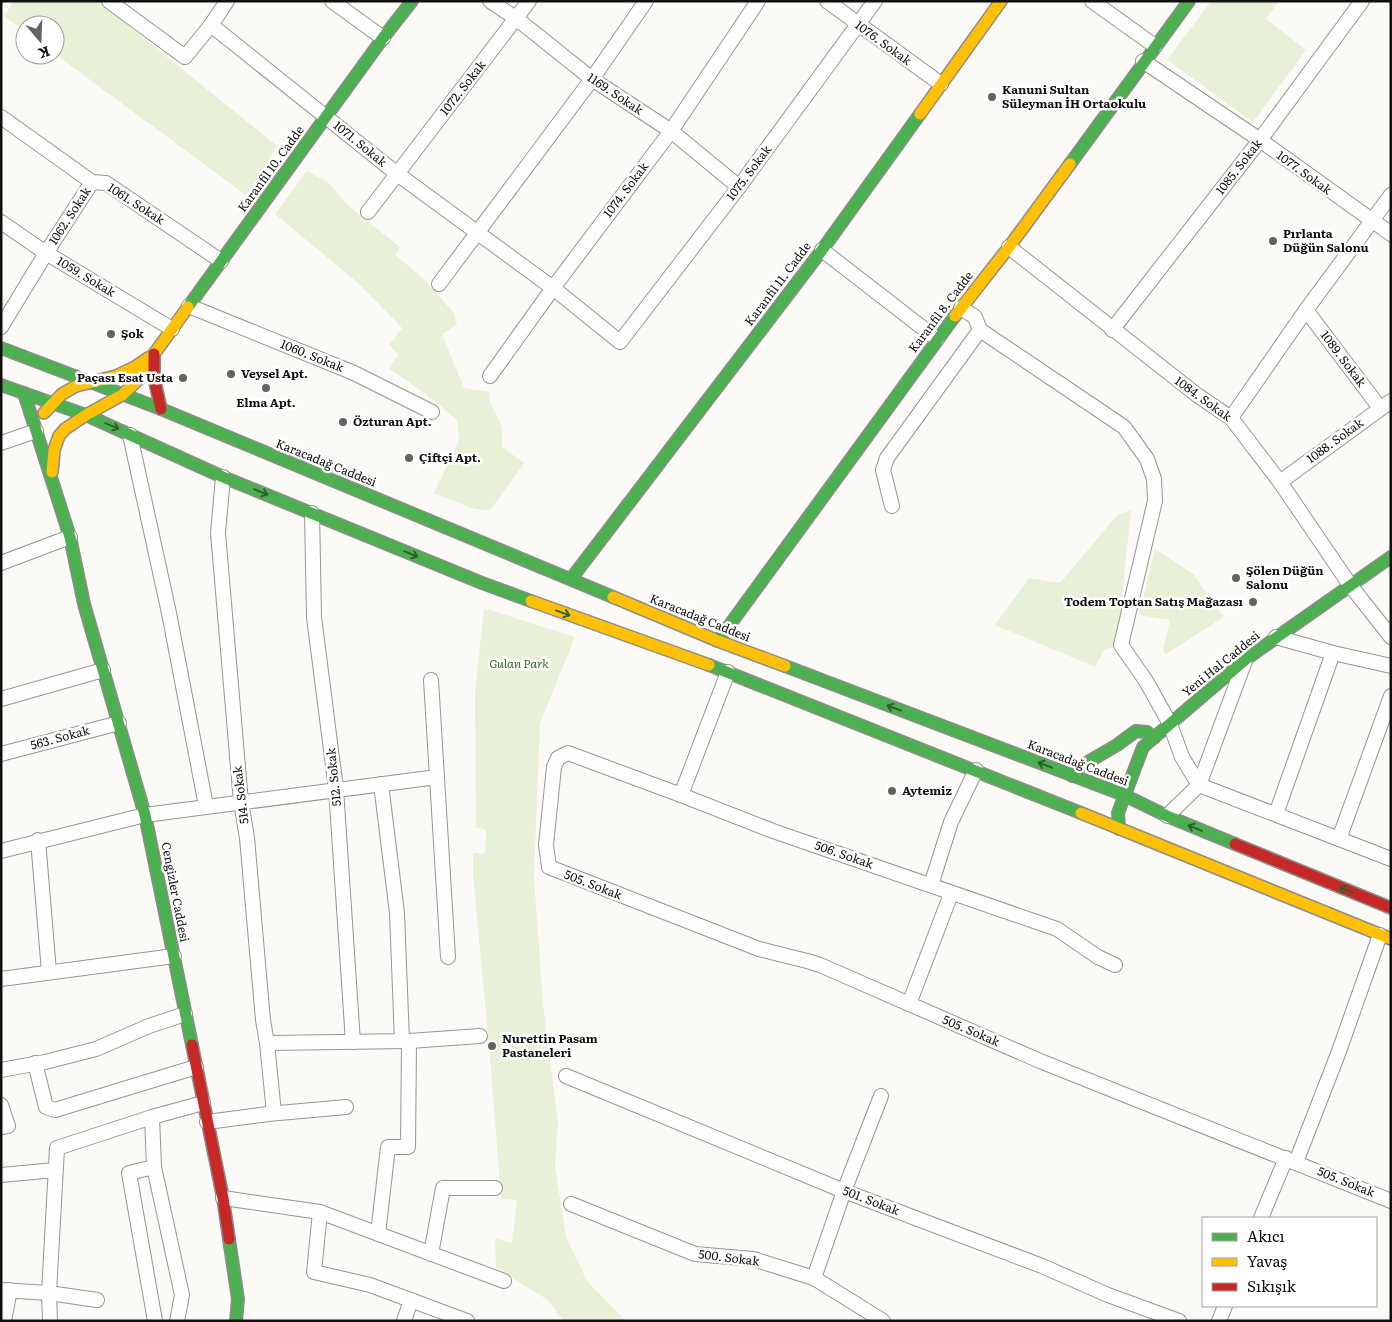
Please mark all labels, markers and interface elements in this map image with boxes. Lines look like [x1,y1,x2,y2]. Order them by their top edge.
north arrow [15,15,65,65]
street label: 1076. Sokak [852,16,916,69]
text: K [36,42,53,64]
street label: 1072. Sokak [435,55,490,119]
street label: 1169. Sokak [584,68,648,119]
place label: Kanuni Sultan Süleyman İH Ortaokulu [1002,80,1146,112]
marker: Kanuni Sultan Süleyman İH Ortaokulu [986,91,998,103]
street label: 1071. Sokak [330,116,392,171]
street label: Karanfil 10. Cadde [233,122,308,215]
street label: 1085. Sokak [1211,134,1266,198]
street label: 1075. Sokak [721,140,775,204]
street label: 1077. Sokak [1273,146,1336,199]
street label: 1074. Sokak [598,157,652,221]
street label: 1061. Sokak [105,178,169,229]
street label: 1062. Sokak [44,182,95,248]
place label: Pırlanta Düğün Salonu [1283,224,1369,256]
marker: Pırlanta Düğün Salonu [1267,235,1279,247]
street label: Karanfil 11. Cadde [740,238,815,329]
street label: 1059. Sokak [54,252,120,301]
street label: Karanfil 8. Cadde [904,267,977,356]
place label: Şok [121,324,145,342]
street label: 1089. Sokak [1317,327,1371,391]
marker: Şok [105,328,117,340]
street label: 1060. Sokak [278,334,347,376]
place label: Veysel Apt. [241,364,308,382]
place label: Paçası Esat Usta [77,368,173,386]
marker: Veysel Apt. [225,368,237,380]
street label: 1084. Sokak [1171,371,1236,425]
marker: Paçası Esat Usta [177,372,189,384]
marker: Elma Apt. [260,382,272,394]
place label: Elma Apt. [236,393,296,411]
place label: Özturan Apt. [353,412,432,430]
street label: 1088. Sokak [1302,413,1367,467]
marker: Özturan Apt. [337,416,349,428]
one-way arrow [104,422,119,432]
street label: Karacadağ Caddesi [273,434,379,490]
place label: Çiftçi Apt. [419,448,481,466]
marker: Çiftçi Apt. [403,452,415,464]
one-way arrow [253,488,268,498]
one-way arrow [404,550,419,559]
place label: Şölen Düğün Salonu [1246,561,1324,593]
marker: Şölen Düğün Salonu [1230,572,1242,584]
street label: Karacadağ Caddesi [647,589,753,645]
place label: Todem Toptan Satış Mağazası [1064,592,1244,610]
marker: Todem Toptan Satış Mağazası [1247,596,1259,608]
one-way arrow [554,609,570,618]
street label: Yeni Hal Caddesi [1178,626,1263,700]
park label: Gulan Park [489,654,549,672]
one-way arrow [886,703,902,712]
street label: 563. Sokak [28,720,92,754]
street label: Karacadağ Caddesi [1025,734,1132,790]
street label: 512. Sokak [321,746,345,807]
one-way arrow [1038,760,1053,769]
street label: 514. Sokak [227,764,253,825]
place label: Aytemiz [902,781,953,799]
marker: Aytemiz [886,785,898,797]
one-way arrow [1188,822,1203,832]
street label: 506. Sokak [813,836,877,873]
street label: Cengizler Caddesi [157,840,195,943]
street label: 505. Sokak [562,865,626,904]
one-way arrow [1339,884,1354,894]
street label: 505. Sokak [940,1010,1003,1050]
place label: Nurettin Pasam Pastaneleri [502,1029,598,1061]
marker: Nurettin Pasam Pastaneleri [486,1040,498,1052]
street label: 505. Sokak [1315,1161,1378,1201]
street label: 501. Sokak [840,1181,903,1219]
legend [1202,1217,1377,1307]
text: Akıcı [1247,1224,1285,1247]
street label: 500. Sokak [698,1244,761,1270]
text: Yavaş [1247,1249,1287,1272]
text: Sıkışık [1247,1274,1297,1297]

